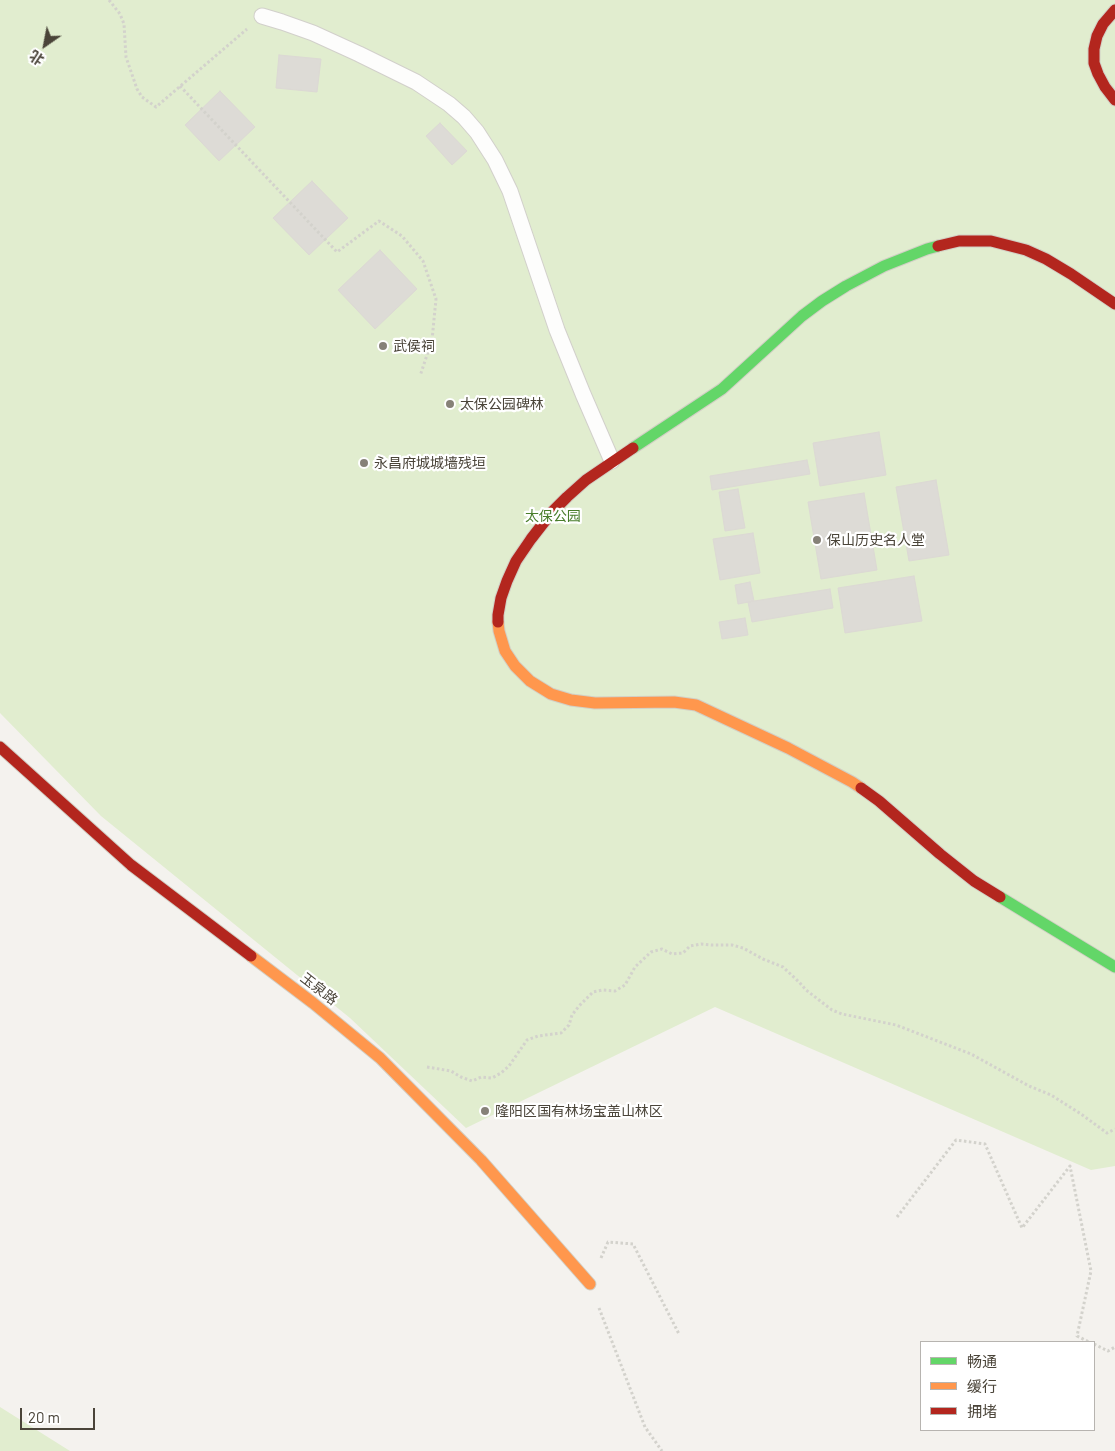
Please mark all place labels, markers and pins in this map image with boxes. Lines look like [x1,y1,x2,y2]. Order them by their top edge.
place label: 武侯祠 [393,338,435,354]
marker: 武侯祠 [377,340,389,352]
place label: 太保公园碑林 [460,396,544,412]
marker: 太保公园碑林 [444,398,456,410]
place label: 永昌府城城墙残垣 [374,455,486,471]
marker: 永昌府城城墙残垣 [358,457,370,469]
place label: 保山历史名人堂 [827,532,925,548]
marker: 保山历史名人堂 [811,534,823,546]
place label: 隆阳区国有林场宝盖山林区 [495,1103,663,1119]
marker: 隆阳区国有林场宝盖山林区 [479,1105,491,1117]

